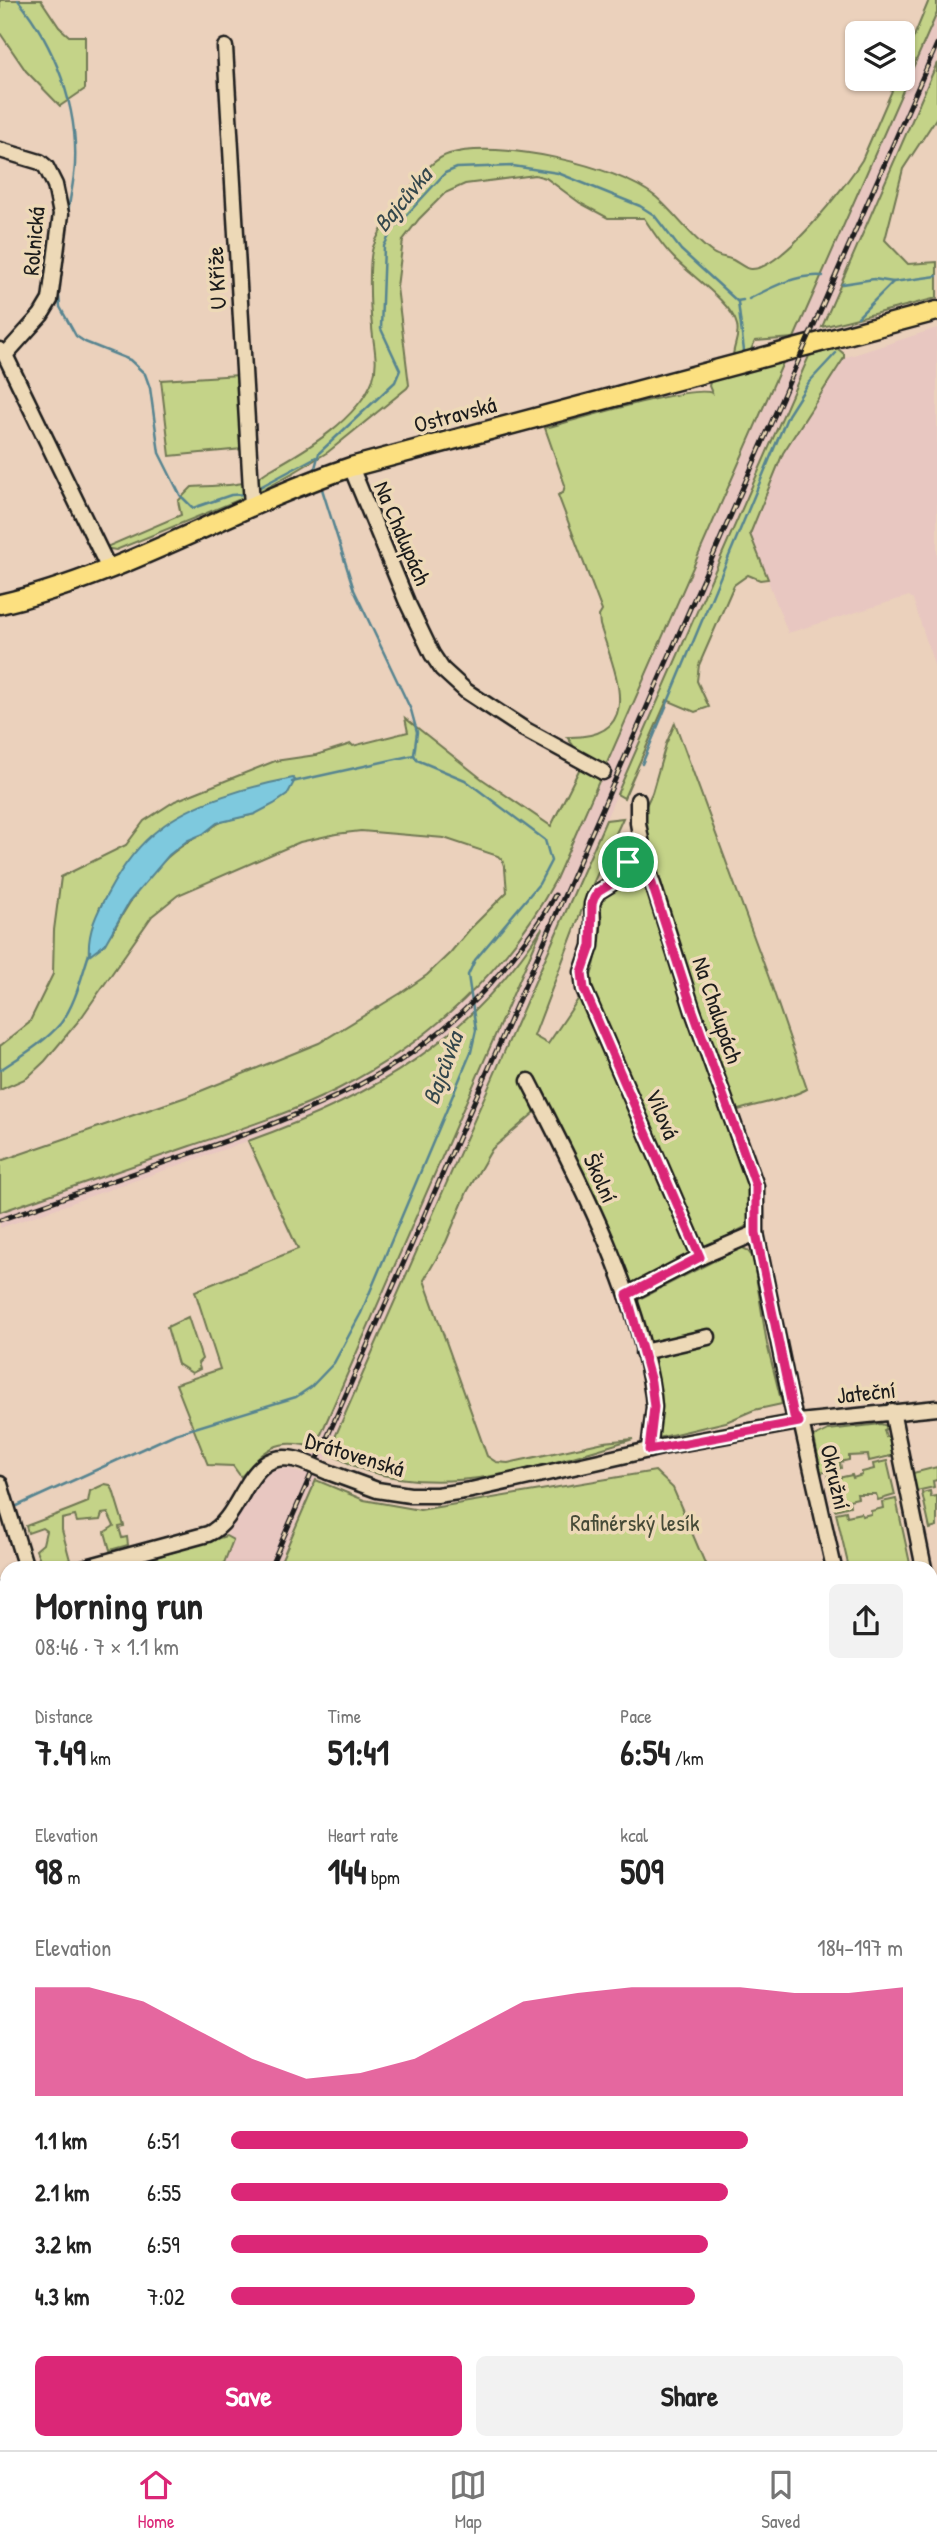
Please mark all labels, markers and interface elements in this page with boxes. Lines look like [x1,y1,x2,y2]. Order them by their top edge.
map controls [845,21,915,91]
button: layers [845,21,915,91]
water label: Bajcůvka [366,158,440,238]
street label: Rolnická [15,205,51,277]
street label: U Kříže [199,246,233,310]
street label: Ostravská [410,388,500,440]
street label: Na Chalupách [367,476,439,590]
pin [598,832,658,892]
icon: arrive [609,843,647,881]
street label: Na Chalupách [685,953,751,1068]
water label: Bajcůvka [414,1025,471,1109]
street label: Vilová [639,1084,687,1144]
street label: Školní [576,1148,626,1208]
street label: Jateční [835,1373,897,1411]
street label: Drátovenská [302,1424,408,1484]
street label: Okružní [813,1441,859,1513]
park label: Rafinérský lesík [570,1507,700,1538]
text: Morning run [35,1579,203,1631]
button: share [829,1584,903,1658]
text: 08:46 · 7 × 1.1 km [35,1631,179,1662]
text: Distance [35,1703,93,1729]
text: Time [328,1703,361,1729]
text: Pace [620,1703,652,1729]
text: 7.49 [35,1729,86,1776]
text: 51:41 [328,1729,389,1776]
text: 6:54 [620,1729,670,1776]
text: km [86,1745,111,1771]
text: /km [670,1745,704,1771]
text: Elevation [35,1822,98,1848]
text: Heart rate [328,1822,399,1848]
text: kcal [620,1822,648,1848]
text: 98 [35,1848,63,1895]
text: 144 [328,1848,367,1895]
text: 509 [620,1848,664,1895]
text: m [63,1864,80,1890]
text: bpm [367,1864,400,1890]
text: Elevation [35,1932,111,1963]
text: 184–197 m [817,1932,903,1963]
text: 1.1 km [35,2125,87,2156]
text: 6:51 [147,2125,180,2156]
text: 2.1 km [35,2177,90,2208]
text: 6:55 [147,2177,181,2208]
text: 3.2 km [35,2229,91,2260]
text: 6:59 [147,2229,180,2260]
text: 4.3 km [35,2281,89,2312]
text: 7:02 [147,2281,185,2312]
button: Save [35,2356,462,2436]
button: Share [476,2356,903,2436]
tab: Home [137,2466,175,2534]
tab: Map [449,2466,487,2534]
tab: Saved [761,2466,800,2534]

